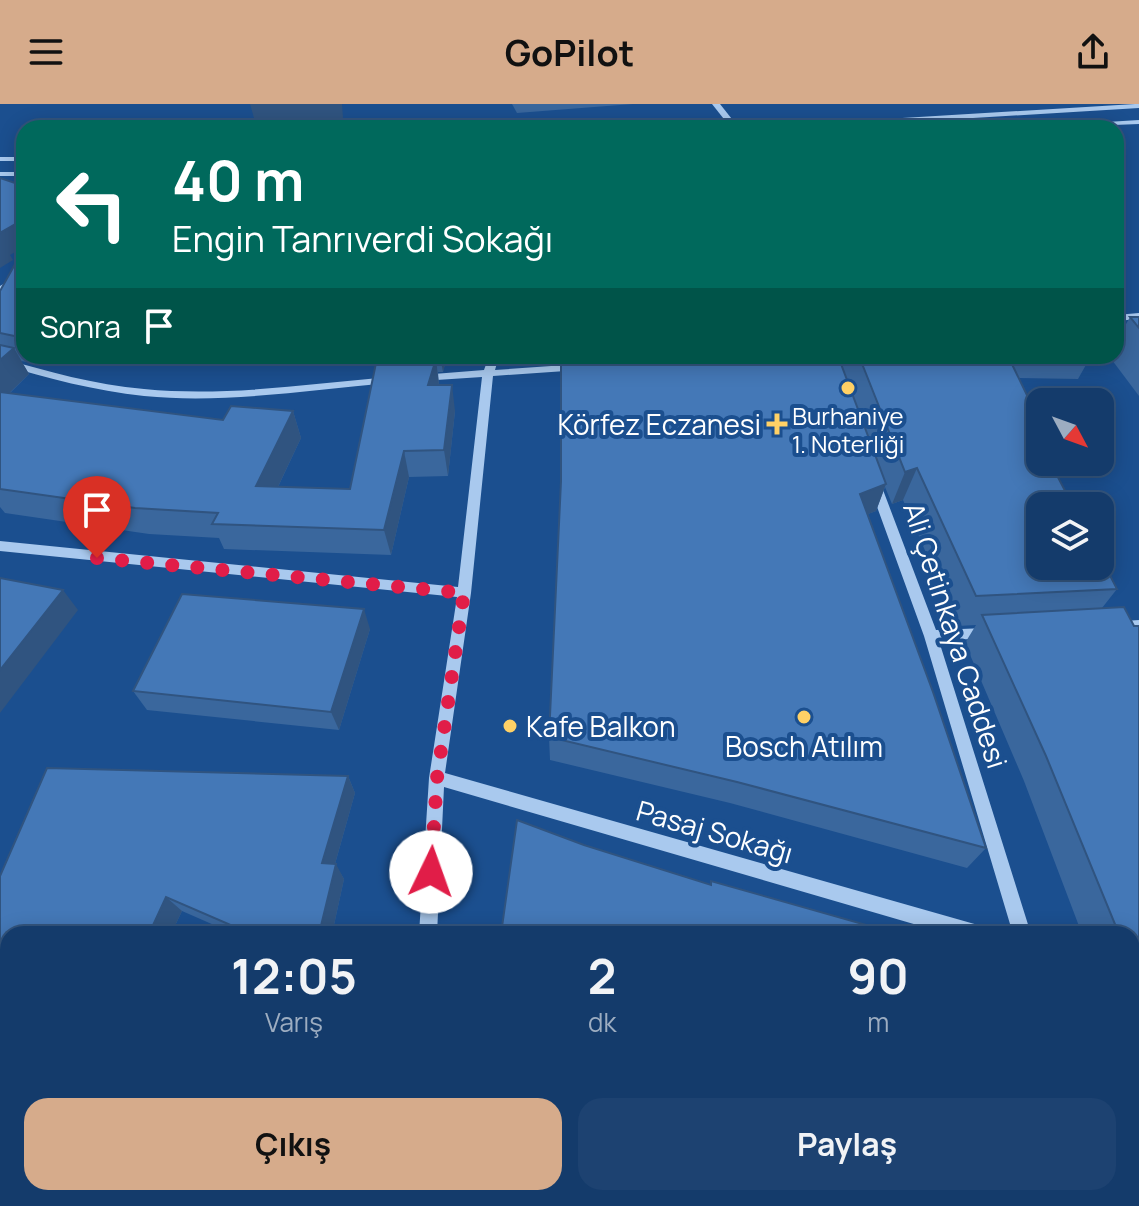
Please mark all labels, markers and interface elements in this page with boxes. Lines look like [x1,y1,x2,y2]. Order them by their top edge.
text: GoPilot [505,28,634,77]
icon: menu [24,30,68,74]
icon: share [1071,30,1115,74]
text: 40 m [172,141,304,218]
icon: left [40,152,144,256]
text: Engin Tanrıverdi Sokağı [172,214,553,263]
icon: arrive [137,304,181,348]
text: Sonra [40,306,121,347]
marker: Burhaniye 1. Noterliği [839,379,857,397]
north arrow [1026,388,1114,476]
map controls [1026,388,1114,580]
place label: Burhaniye 1. Noterliği [792,399,904,460]
place label: Körfez Eczanesi [558,405,761,443]
marker: Körfez Eczanesi [768,415,786,433]
pin [63,476,131,558]
icon: arrive [75,488,119,532]
button: layers [1026,492,1114,580]
street label: Ali Çetinkaya Caddesi [895,497,1017,773]
place label: Kafe Balkon [526,707,676,745]
marker: Bosch Atılım [795,708,813,726]
marker: Kafe Balkon [501,717,519,735]
place label: Bosch Atılım [725,727,883,765]
street label: Pasaj Sokağı [632,791,798,871]
position arrow [389,830,473,914]
text: 12:05 [231,943,357,1008]
text: 2 [588,943,616,1008]
text: 90 [848,943,909,1008]
text: Varış [265,1004,323,1040]
text: dk [588,1004,616,1040]
text: m [867,1004,889,1040]
button: Çıkış [24,1098,562,1190]
button: Paylaş [578,1098,1116,1190]

